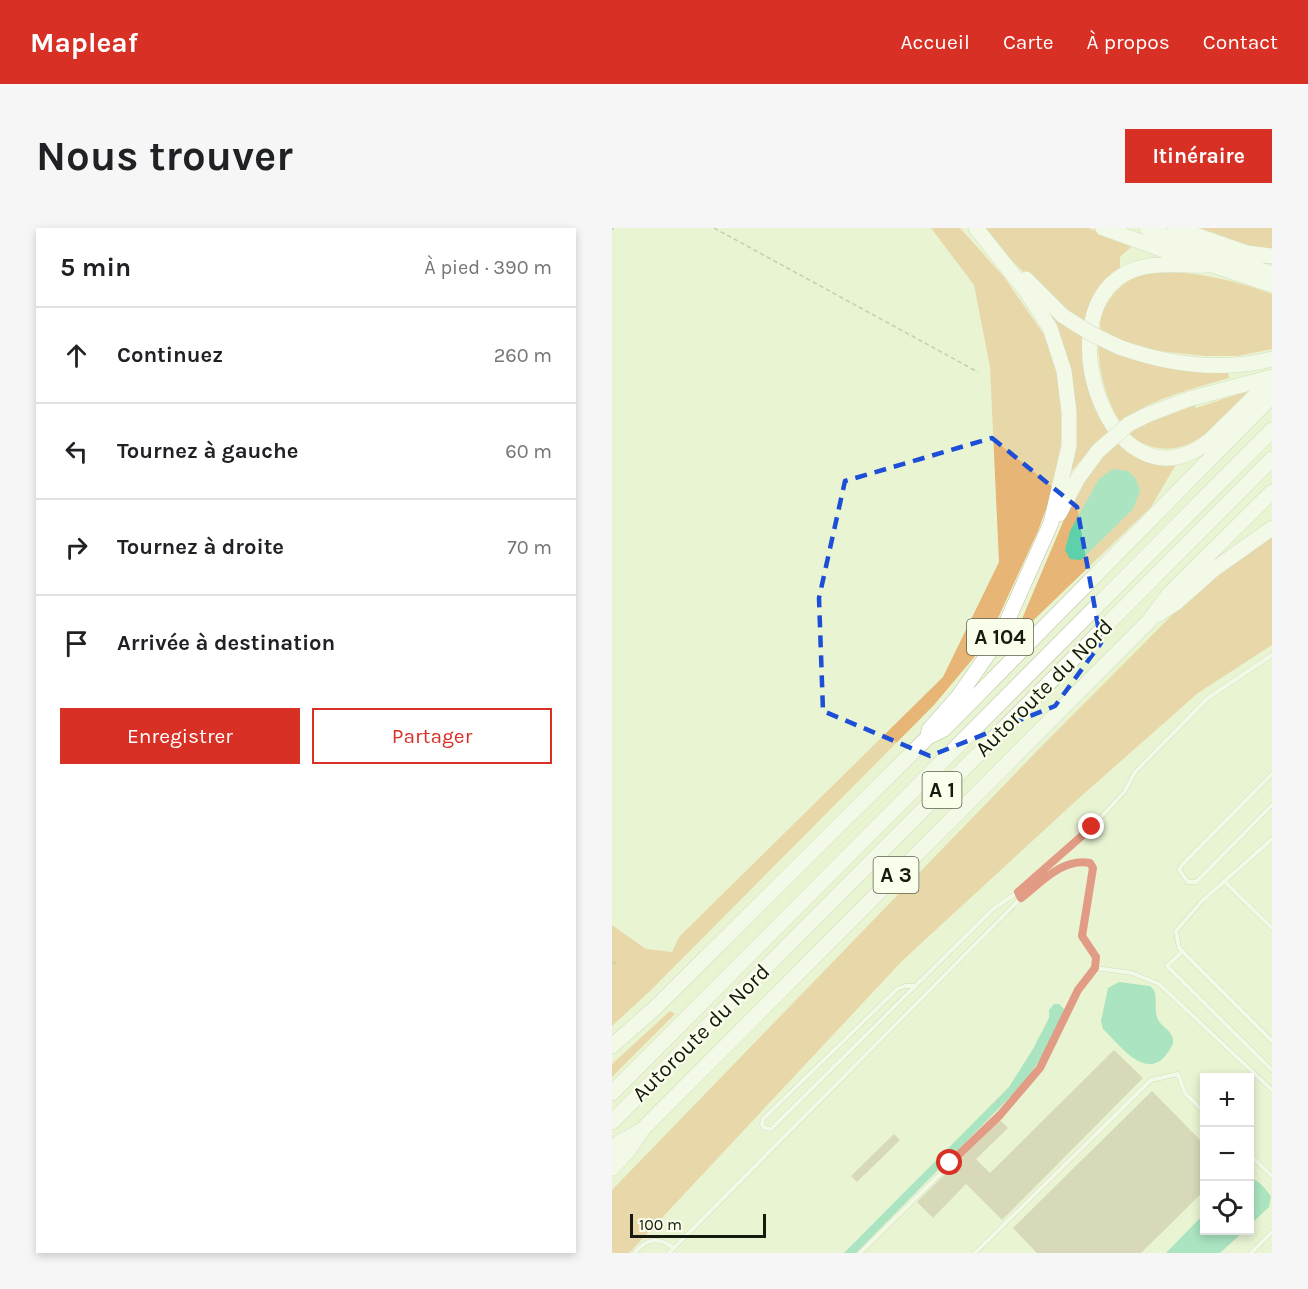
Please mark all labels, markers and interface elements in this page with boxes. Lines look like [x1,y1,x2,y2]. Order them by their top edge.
text: Mapleaf [30,26,138,59]
text: Accueil [901,30,970,54]
text: Carte [1003,30,1054,54]
text: À propos [1087,30,1170,54]
text: Contact [1203,30,1278,54]
button: Itinéraire [1125,129,1272,183]
text: Nous trouver [36,131,293,181]
text: 5 min [60,252,131,283]
text: À pied · 390 m [424,256,552,279]
icon: ahead [60,339,93,372]
text: Continuez [117,342,223,368]
text: 260 m [494,344,552,367]
icon: left [60,435,93,468]
text: Tournez à gauche [117,438,298,464]
text: 60 m [505,440,552,463]
icon: right [60,531,93,564]
text: Tournez à droite [117,534,284,560]
text: 70 m [507,536,552,559]
street label: Autoroute du Nord [970,614,1118,762]
road number: A 104 [967,619,1033,655]
icon: arrive [60,627,93,660]
text: Arrivée à destination [117,630,335,656]
button: Enregistrer [60,708,300,764]
button: Partager [312,708,552,764]
road number: A 1 [922,772,962,808]
route end [1078,813,1104,839]
road number: A 3 [874,857,918,893]
street label: Autoroute du Nord [627,959,775,1107]
map controls [1200,1073,1254,1235]
button: + [1200,1073,1254,1127]
button: − [1200,1127,1254,1181]
route start [936,1149,962,1175]
button: locate [1200,1181,1254,1235]
scale bar [630,1211,766,1238]
text: 100 m [639,1215,682,1234]

